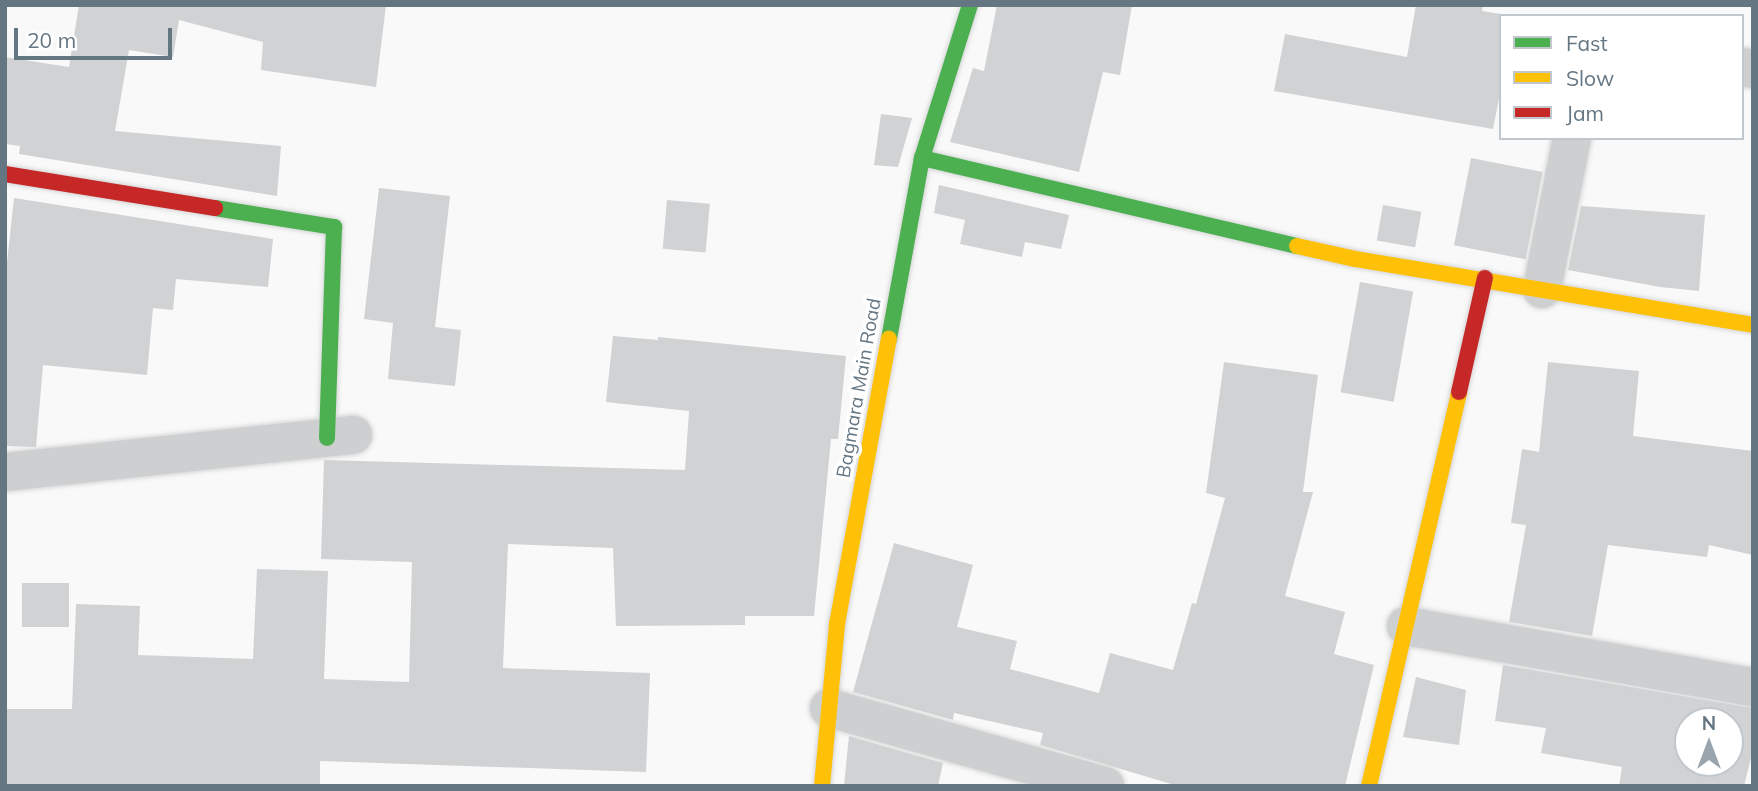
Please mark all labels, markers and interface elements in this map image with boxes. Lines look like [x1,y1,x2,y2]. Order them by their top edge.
scale bar [18,14,175,58]
legend [1499,14,1744,140]
text: 20 m [27,27,76,53]
text: Fast [1566,30,1608,56]
text: Slow [1566,65,1614,91]
text: Jam [1566,100,1604,126]
street label: Bagmara Main Road [832,296,886,480]
north arrow [1674,707,1744,777]
text: N [1702,711,1716,735]

